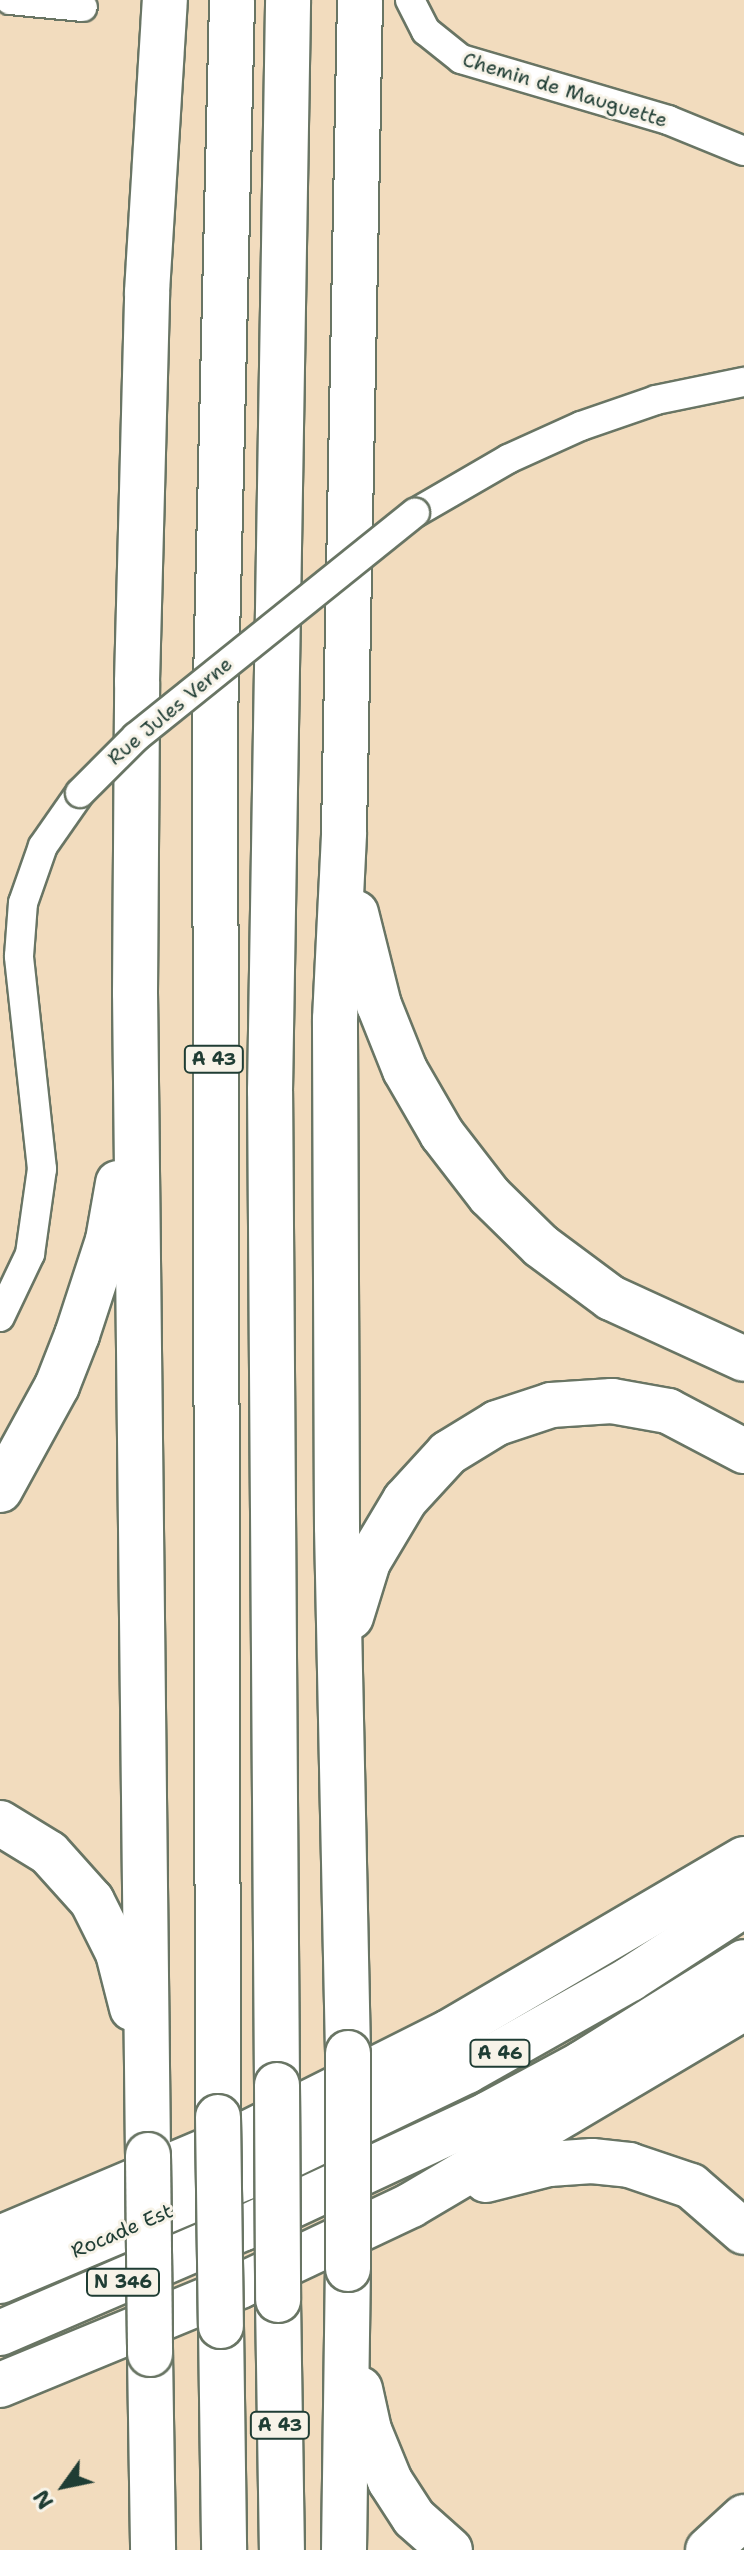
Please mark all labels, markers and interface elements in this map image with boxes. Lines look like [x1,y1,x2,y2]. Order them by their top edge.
street label: Chemin de Mauguette [460,47,670,133]
street label: Rue Jules Verne [103,652,237,770]
road number: A 43 [182,1045,246,1073]
road number: A 46 [468,2039,532,2067]
street label: Rocade Est [67,2199,177,2263]
road number: N 346 [85,2268,161,2296]
road number: A 43 [248,2411,312,2439]
north arrow [24,2446,104,2526]
text: N [27,2484,60,2515]

